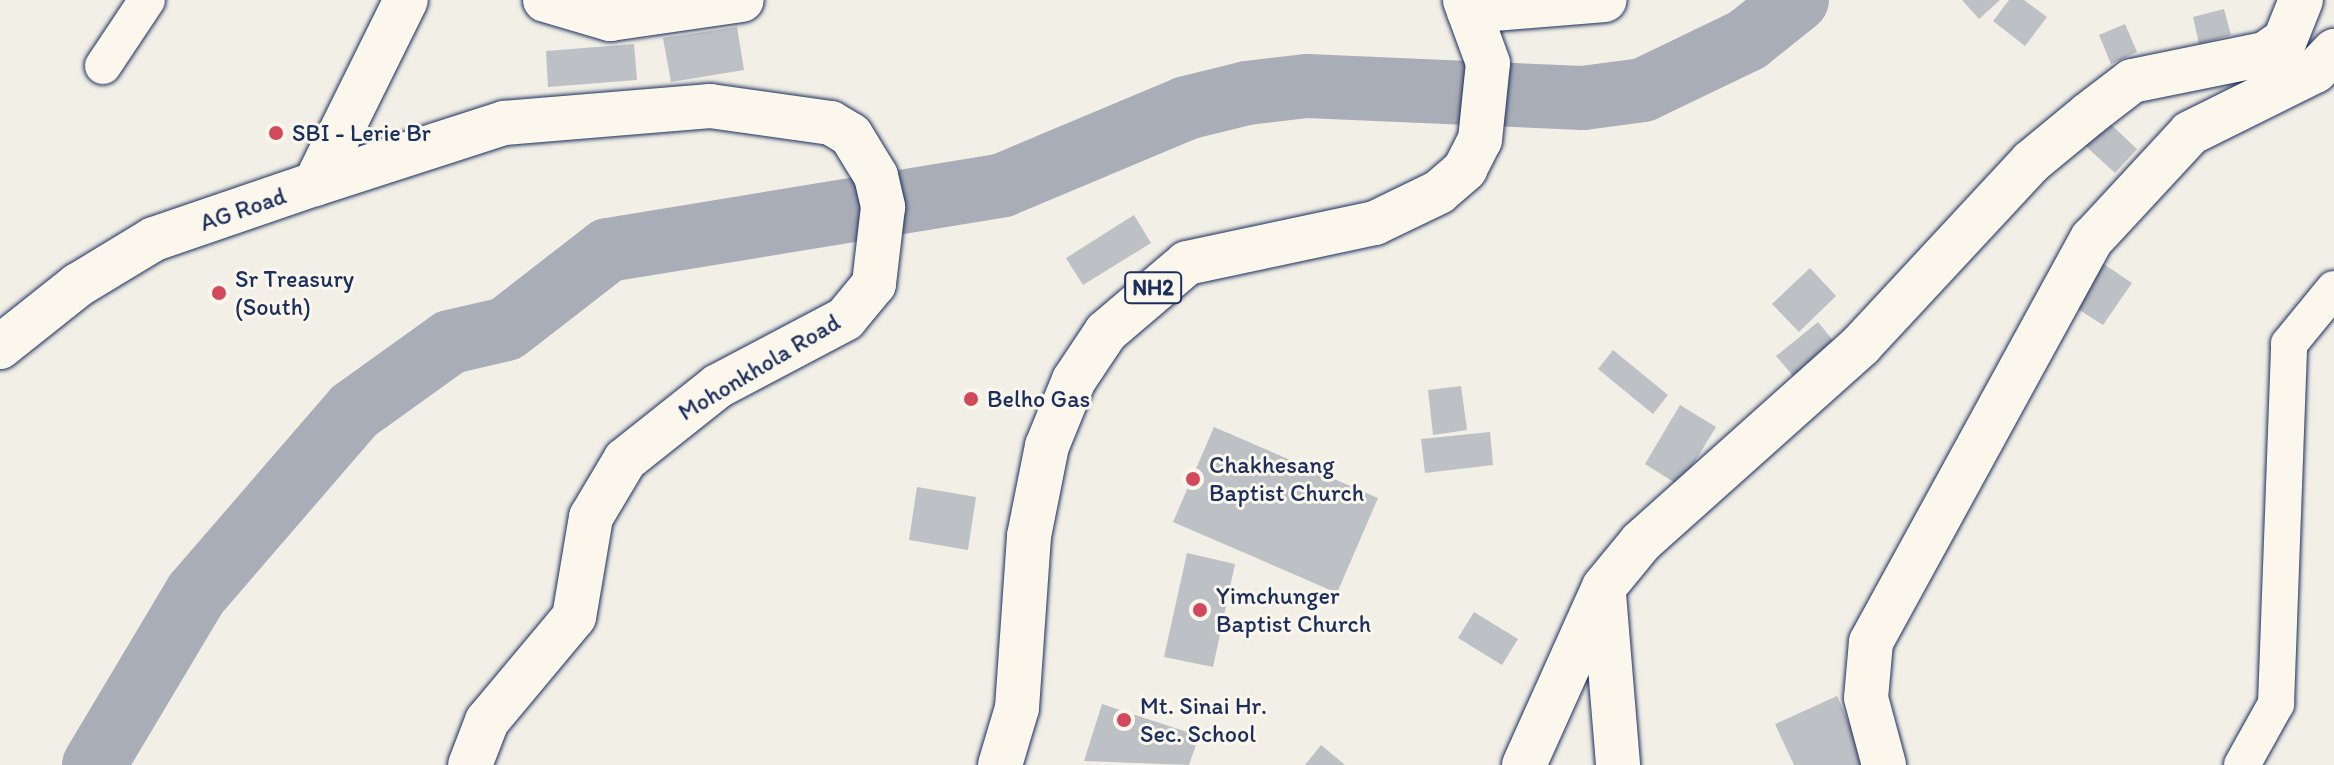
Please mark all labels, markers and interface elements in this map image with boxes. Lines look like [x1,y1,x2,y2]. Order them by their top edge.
place label: SBI - Lerie Br [292,119,431,147]
marker: SBI - Lerie Br [267,124,285,142]
street label: AG Road [196,181,290,237]
place label: Sr Treasury (South) [235,265,353,321]
road number: NH2 [1123,270,1183,306]
marker: Sr Treasury (South) [210,284,228,302]
street label: Mohonkhola Road [673,308,845,426]
place label: Belho Gas [987,385,1090,413]
marker: Belho Gas [962,390,980,408]
place label: Chakhesang Baptist Church [1209,451,1365,507]
marker: Chakhesang Baptist Church [1184,470,1202,488]
place label: Yimchunger Baptist Church [1216,582,1372,638]
marker: Yimchunger Baptist Church [1191,601,1209,619]
place label: Mt. Sinai Hr. Sec. School [1140,692,1268,748]
marker: Mt. Sinai Hr. Sec. School [1115,711,1133,729]

